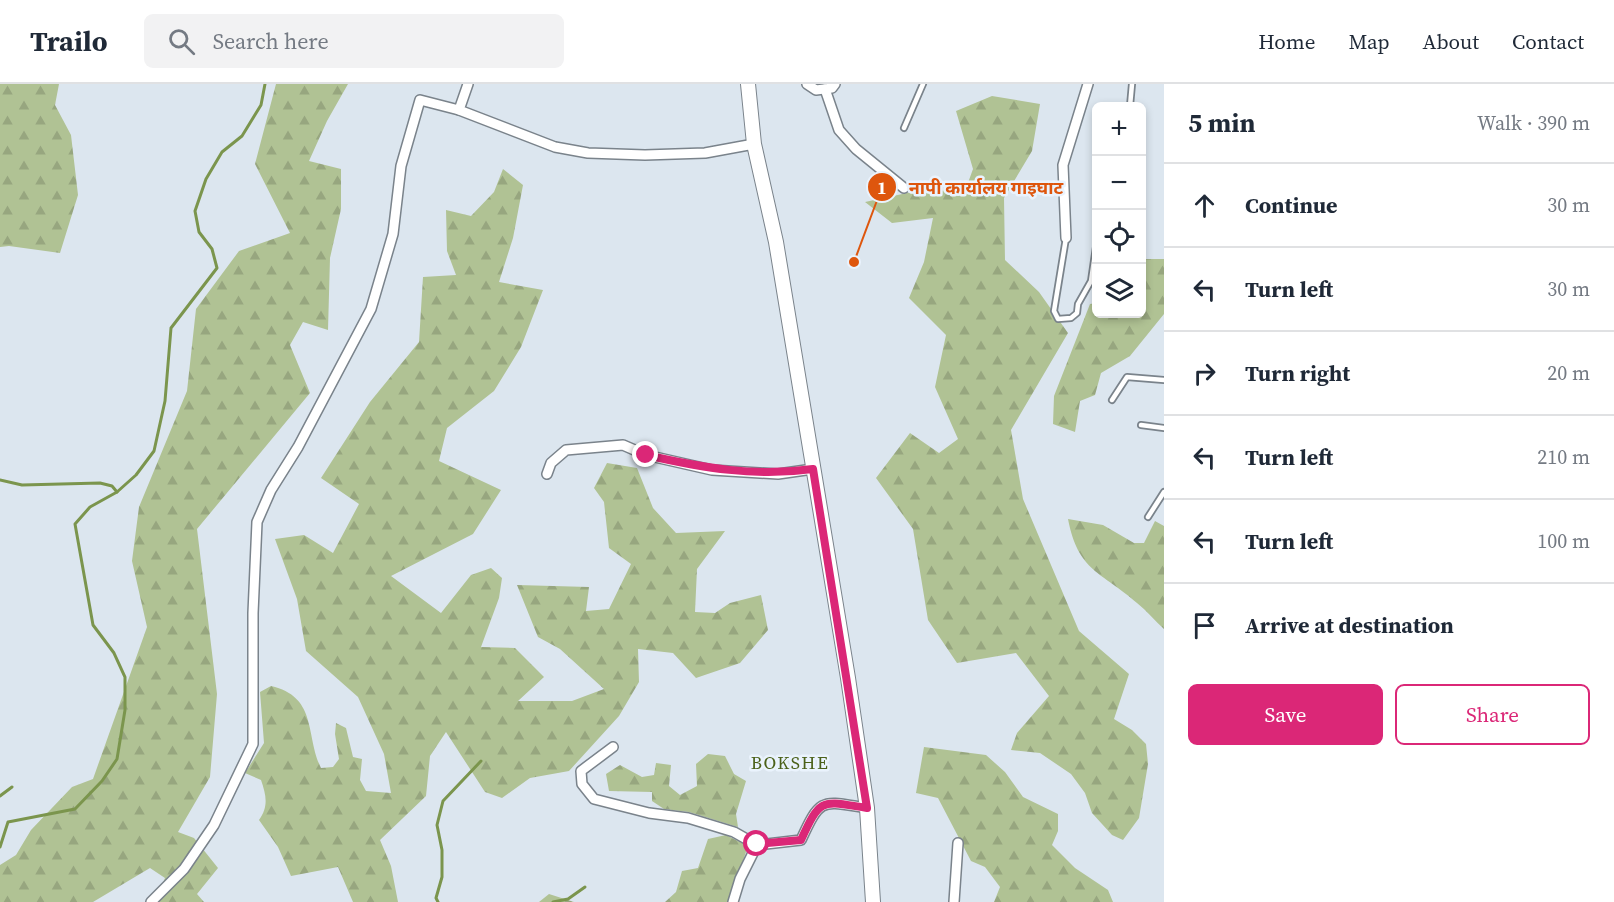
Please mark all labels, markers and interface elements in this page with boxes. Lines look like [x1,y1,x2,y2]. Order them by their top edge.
search box [144,14,564,68]
text: Trailo [30,22,108,60]
icon: search [165,25,198,58]
text: Search here [213,26,329,56]
text: Home [1258,27,1316,56]
text: Map [1349,27,1390,56]
text: About [1423,27,1479,56]
text: Contact [1512,27,1584,56]
map controls [1092,102,1146,318]
button: + [1092,102,1146,156]
text: 5 min [1188,105,1255,141]
text: Walk · 390 m [1477,109,1590,137]
button: − [1092,156,1146,210]
callout: नापी कार्यालय गाइघाट [867,169,1075,205]
text: 1 [877,175,887,200]
text: नापी कार्यालय गाइघाट [909,175,1064,200]
icon: ahead [1188,189,1221,222]
text: Continue [1245,190,1338,220]
text: 30 m [1547,191,1590,219]
button: locate [1092,210,1146,264]
button: layers [1092,264,1146,318]
icon: left [1188,273,1221,306]
text: Turn left [1245,274,1333,304]
text: 30 m [1547,275,1590,303]
icon: right [1188,357,1221,390]
text: Turn right [1245,358,1350,388]
text: 20 m [1547,359,1590,387]
route end [632,441,658,467]
icon: left [1188,441,1221,474]
text: Turn left [1245,442,1333,472]
text: 210 m [1537,443,1590,471]
icon: left [1188,525,1221,558]
text: Turn left [1245,526,1333,556]
text: 100 m [1537,527,1590,555]
icon: arrive [1188,609,1221,642]
text: Arrive at destination [1245,610,1454,640]
button: Save [1188,684,1383,745]
button: Share [1395,684,1590,745]
district label: BOKSHE [751,750,829,775]
route start [743,830,769,856]

